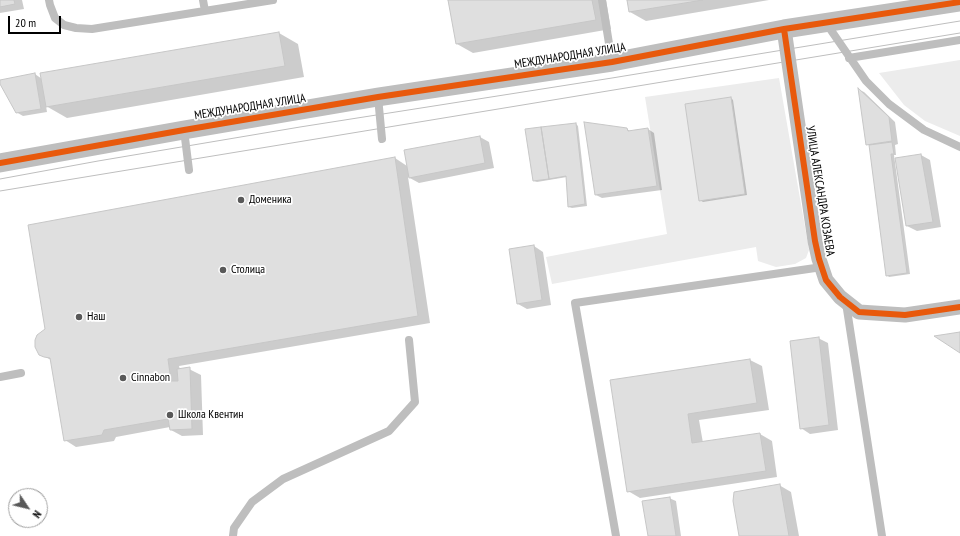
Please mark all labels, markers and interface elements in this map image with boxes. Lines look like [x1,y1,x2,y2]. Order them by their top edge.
scale bar [10,8,63,34]
text: 20 m [15,15,36,30]
street label: МЕЖДУНАРОДНАЯ УЛИЦА [513,40,627,72]
street label: МЕЖДУНАРОДНАЯ УЛИЦА [193,91,307,123]
street label: УЛИЦА АЛЕКСАНДРА КОЗАЕВА [803,125,837,257]
place label: Доменика [249,193,292,207]
marker: Доменика [236,195,246,205]
place label: Столица [231,263,265,277]
marker: Столица [218,265,228,275]
place label: Наш [87,310,105,324]
marker: Наш [74,312,84,322]
place label: Cinnabon [131,371,170,385]
marker: Cinnabon [118,373,128,383]
place label: Школа Квентин [178,408,244,422]
marker: Школа Квентин [165,410,175,420]
north arrow [8,488,48,528]
text: N [30,508,44,521]

